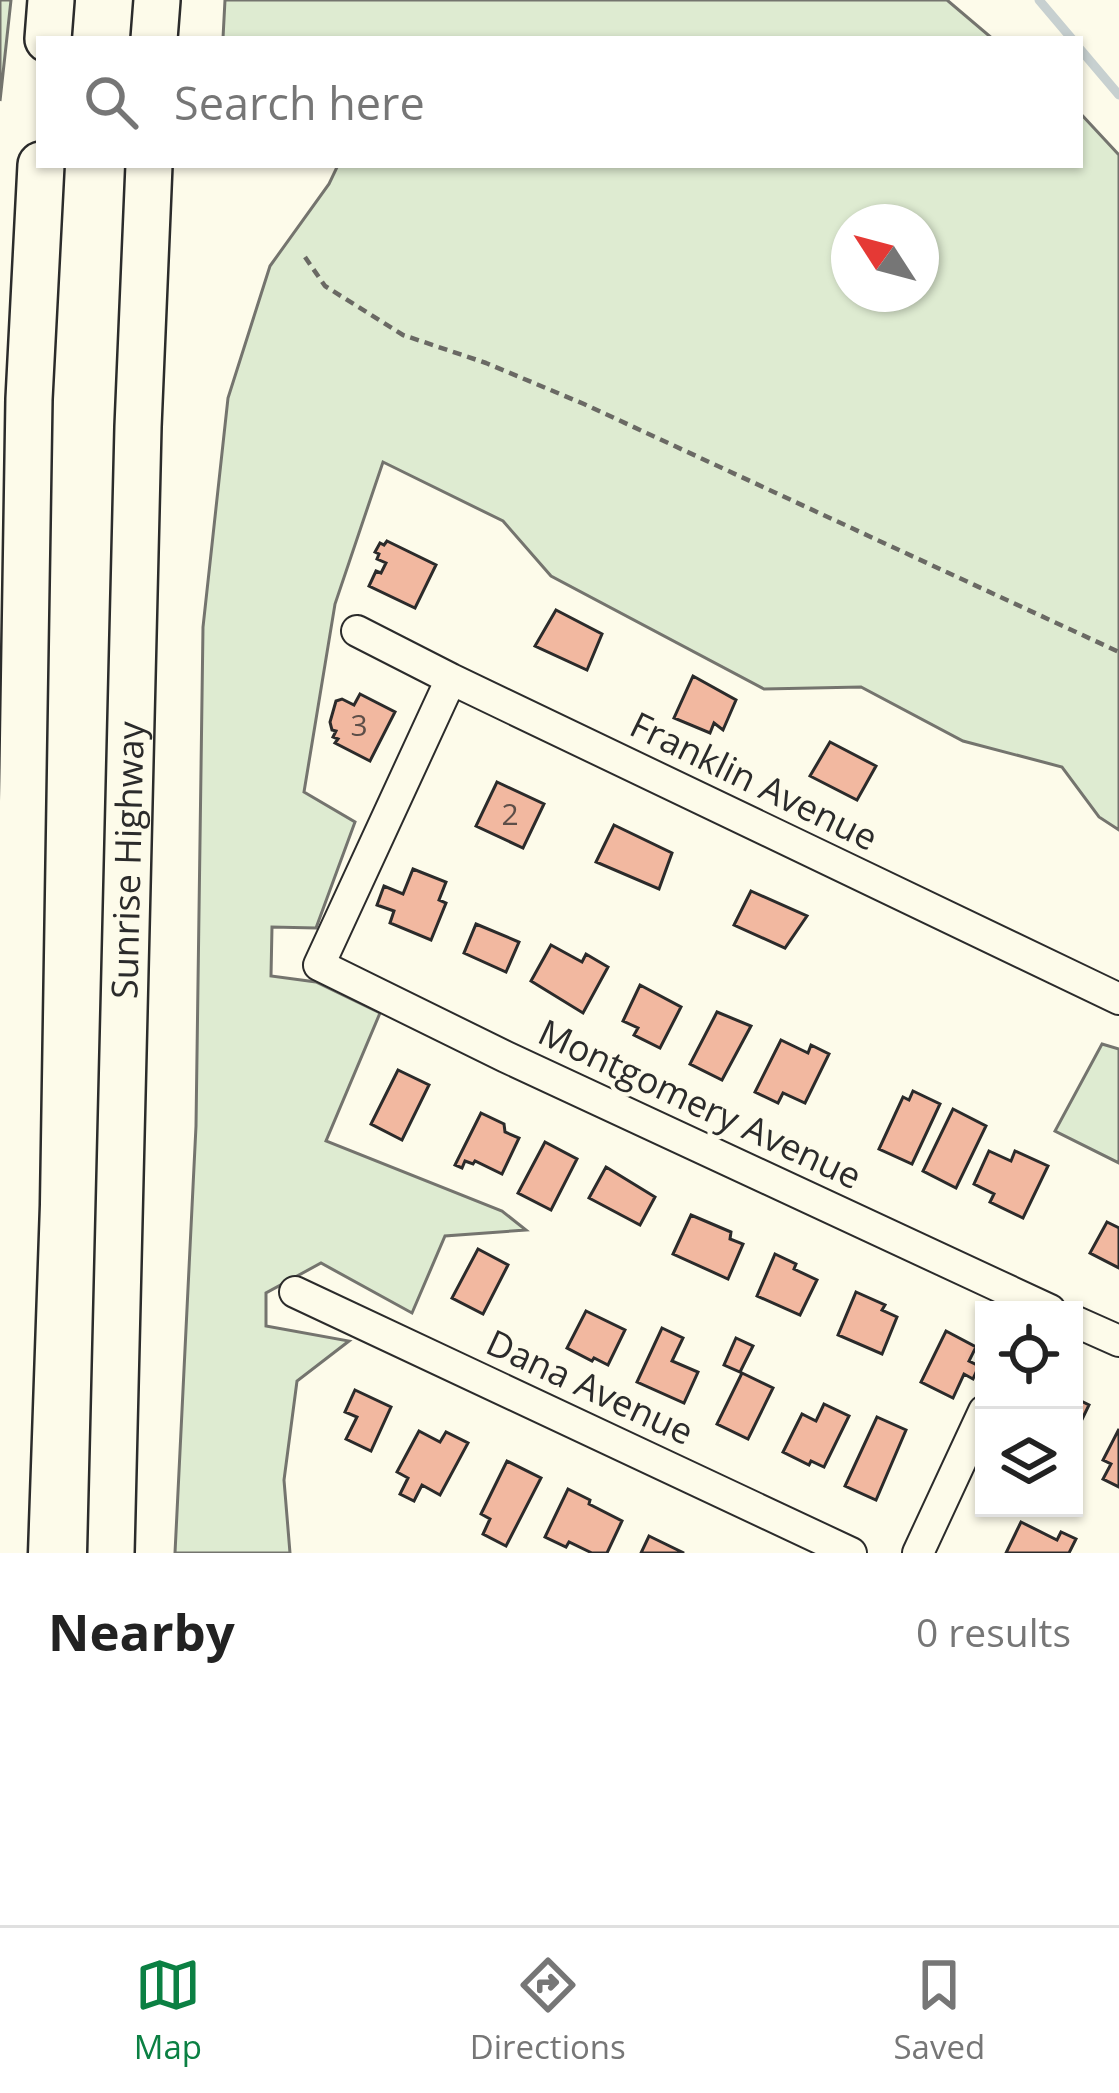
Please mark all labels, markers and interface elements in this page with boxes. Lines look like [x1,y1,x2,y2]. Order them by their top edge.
search box [36,36,1083,168]
icon: search [78,69,144,135]
text: Search here [174,72,425,133]
north arrow [831,204,939,312]
street label: Franklin Avenue [622,700,886,862]
house number: 3 [350,704,368,745]
street label: Sunrise Highway [99,720,155,1000]
house number: 2 [501,793,519,834]
street label: Montgomery Avenue [531,1007,870,1200]
map controls [975,1301,1083,1517]
button: locate [975,1301,1083,1409]
street label: Dana Avenue [479,1317,702,1456]
button: layers [975,1409,1083,1517]
text: Nearby [48,1596,235,1666]
text: 0 results [916,1605,1071,1658]
tab: Map [134,1952,202,2069]
tab: Directions [470,1952,626,2069]
tab: Saved [893,1952,985,2069]

